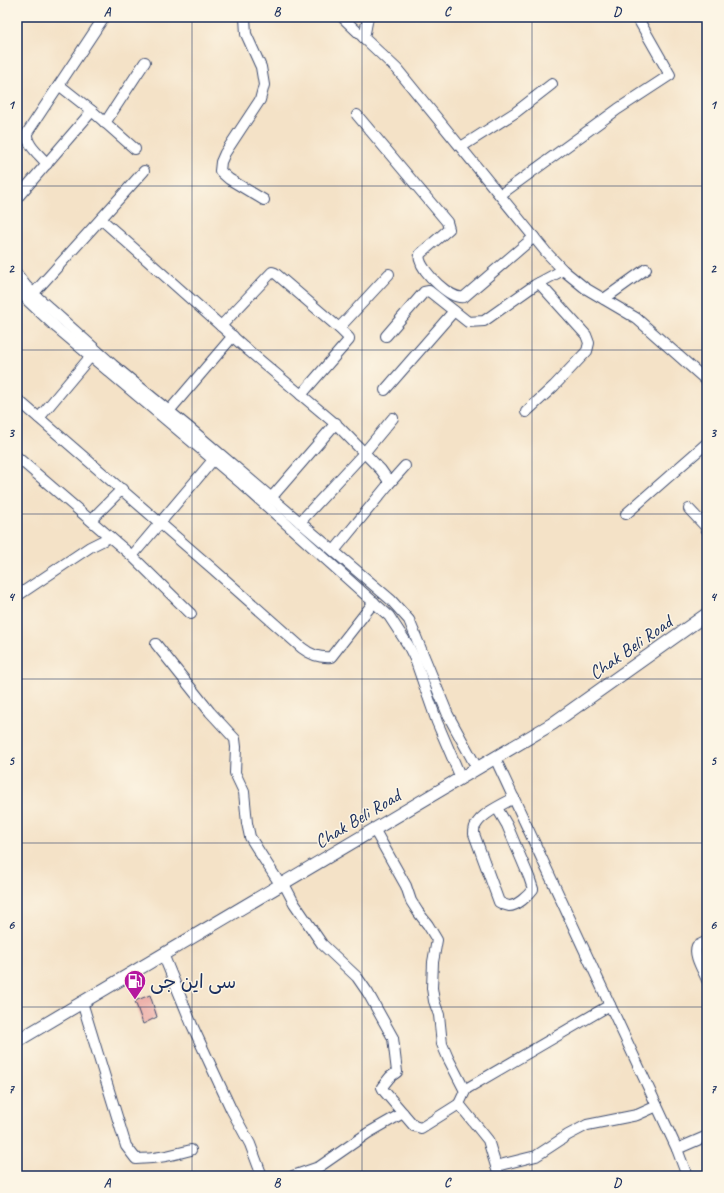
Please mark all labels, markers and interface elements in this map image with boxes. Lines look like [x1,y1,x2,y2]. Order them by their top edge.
text: A [104,4,112,20]
text: B [274,4,282,20]
text: C [444,4,452,20]
text: D [613,4,622,20]
text: 1 [8,97,16,113]
text: 1 [710,97,718,113]
text: 2 [8,261,15,277]
text: 2 [710,261,717,277]
text: 3 [8,425,15,441]
text: 3 [710,425,717,441]
text: 4 [8,589,16,605]
text: 4 [710,589,718,605]
street label: Chak Beli Road [584,608,680,685]
text: 5 [8,753,15,769]
text: 5 [710,753,717,769]
street label: Chak Beli Road [310,782,408,854]
text: 6 [8,917,15,933]
text: 6 [710,917,717,933]
fuel station icon: سی این جی [122,968,148,1001]
place label: سی این جی [150,970,236,994]
text: 7 [8,1081,15,1097]
text: 7 [710,1081,717,1097]
text: A [104,1175,112,1191]
text: B [274,1175,282,1191]
text: C [444,1175,452,1191]
text: D [613,1175,622,1191]

